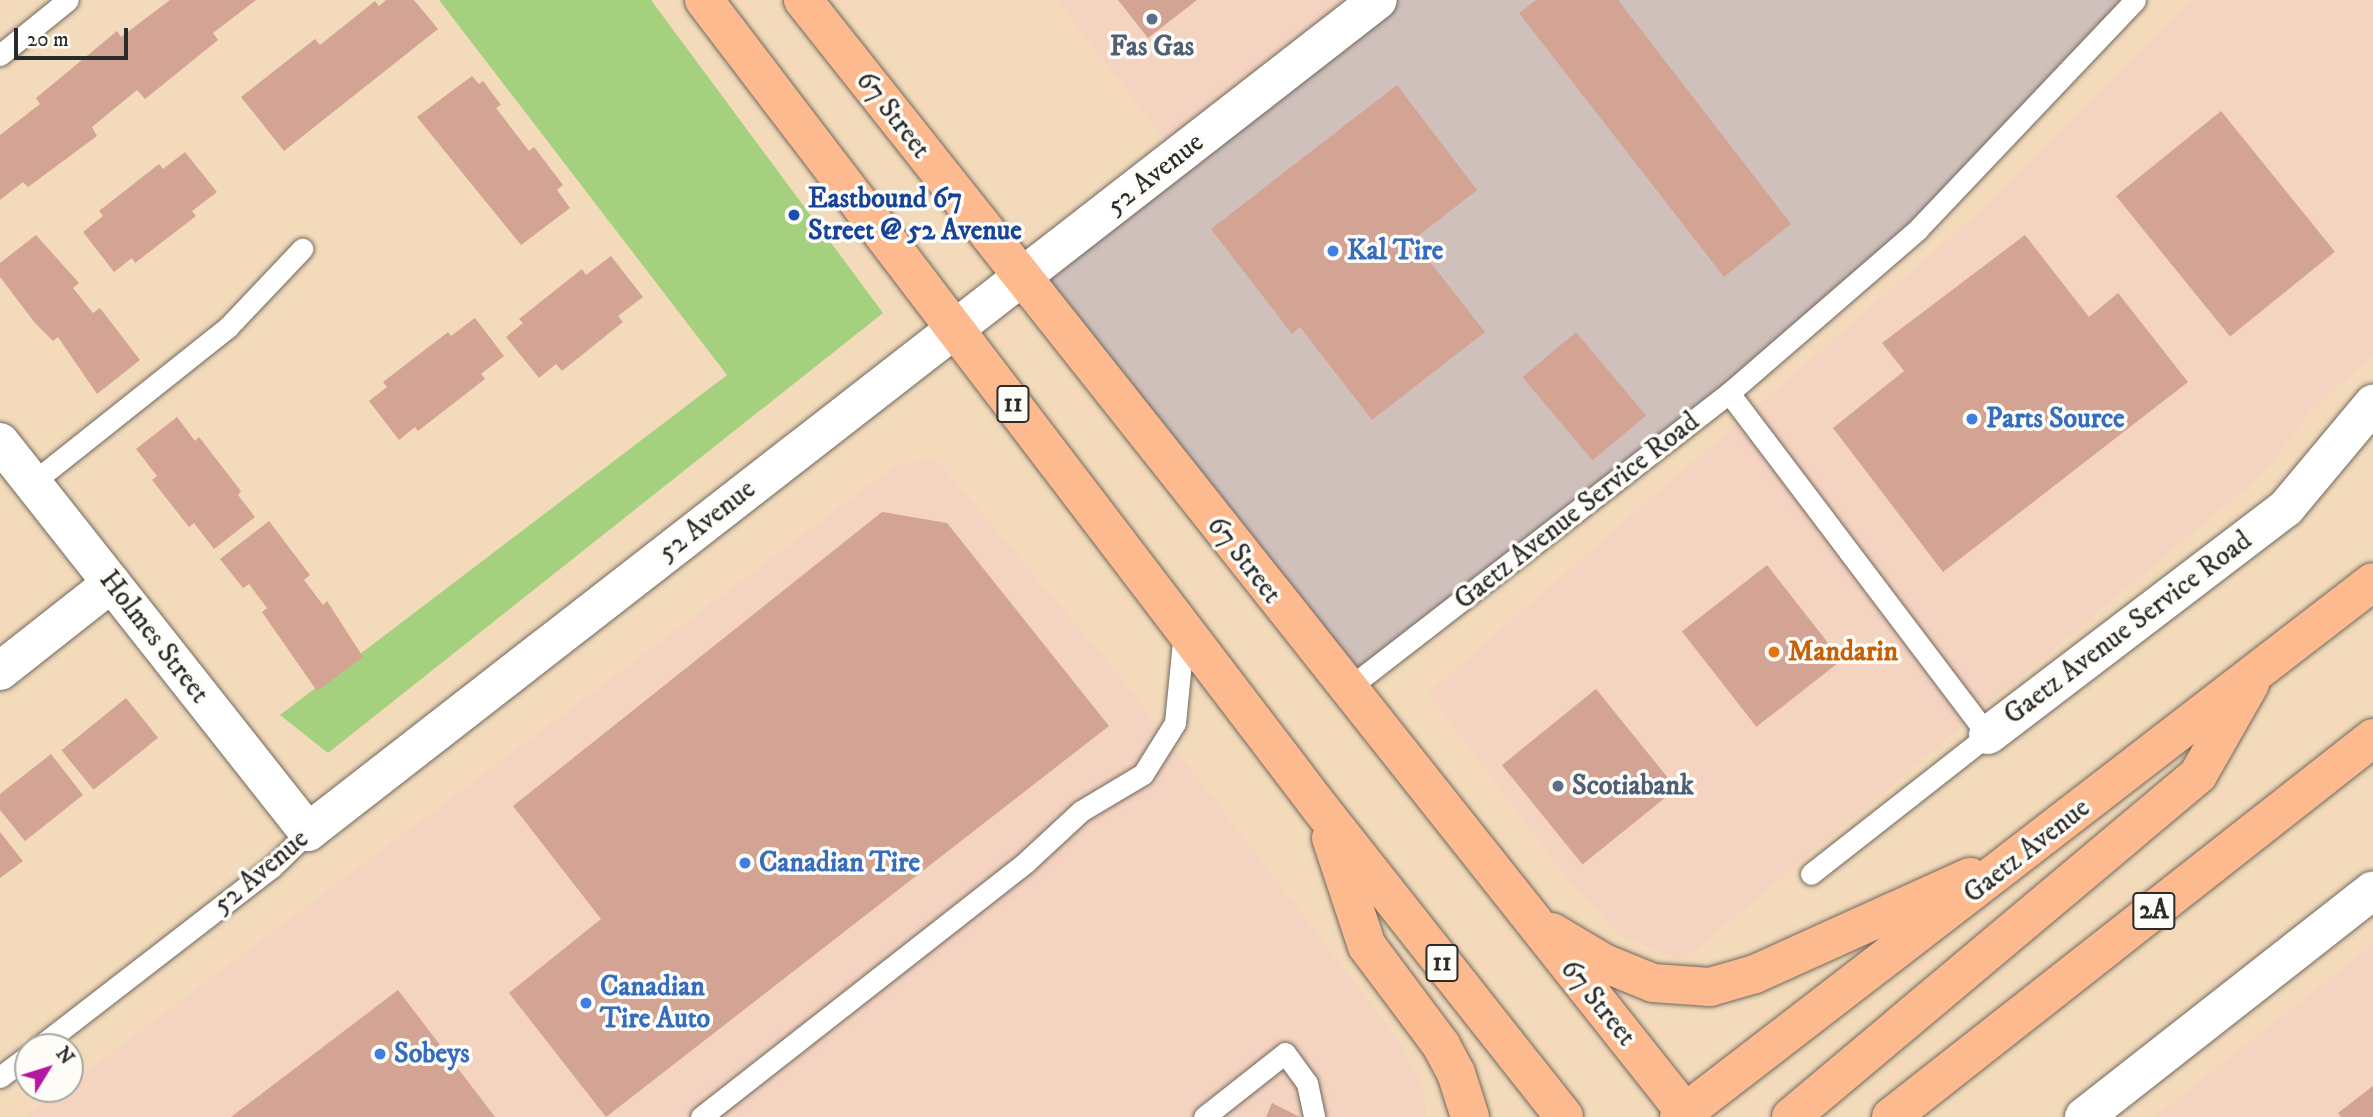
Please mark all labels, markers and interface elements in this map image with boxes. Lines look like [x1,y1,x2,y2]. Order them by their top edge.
marker: Fas Gas [1144,11,1160,27]
scale bar [18,14,131,58]
text: 20 m [27,27,69,53]
place label: Fas Gas [1110,30,1194,64]
street label: 67 Street [848,65,938,165]
street label: 52 Avenue [1100,126,1210,222]
place label: Eastbound 67 Street @ 52 Avenue [808,182,1022,248]
marker: Eastbound 67 Street @ 52 Avenue [786,207,802,223]
place label: Kal Tire [1347,234,1443,268]
marker: Kal Tire [1325,243,1341,259]
road number: 11 [996,382,1030,426]
place label: Parts Source [1986,402,2125,436]
street label: Gaetz Avenue Service Road [1448,405,1706,617]
marker: Parts Source [1964,411,1980,427]
street label: 52 Avenue [652,473,762,569]
street label: 67 Street [1199,510,1289,610]
street label: Gaetz Avenue Service Road [1998,524,2258,732]
street label: Holmes Street [92,564,216,710]
place label: Mandarin [1788,635,1898,669]
marker: Mandarin [1766,644,1782,660]
place label: Scotiabank [1572,769,1694,803]
marker: Scotiabank [1550,778,1566,794]
street label: Gaetz Avenue [1957,791,2097,911]
street label: 52 Avenue [206,822,316,922]
place label: Canadian Tire [759,846,920,880]
marker: Canadian Tire [737,855,753,871]
road number: 2A [2131,888,2177,934]
road number: 11 [1424,940,1460,986]
street label: 67 Street [1553,953,1643,1053]
place label: Canadian Tire Auto [600,970,710,1036]
marker: Canadian Tire Auto [578,995,594,1011]
north arrow [14,1033,84,1103]
place label: Sobeys [394,1037,470,1071]
text: N [50,1043,78,1069]
marker: Sobeys [372,1046,388,1062]

